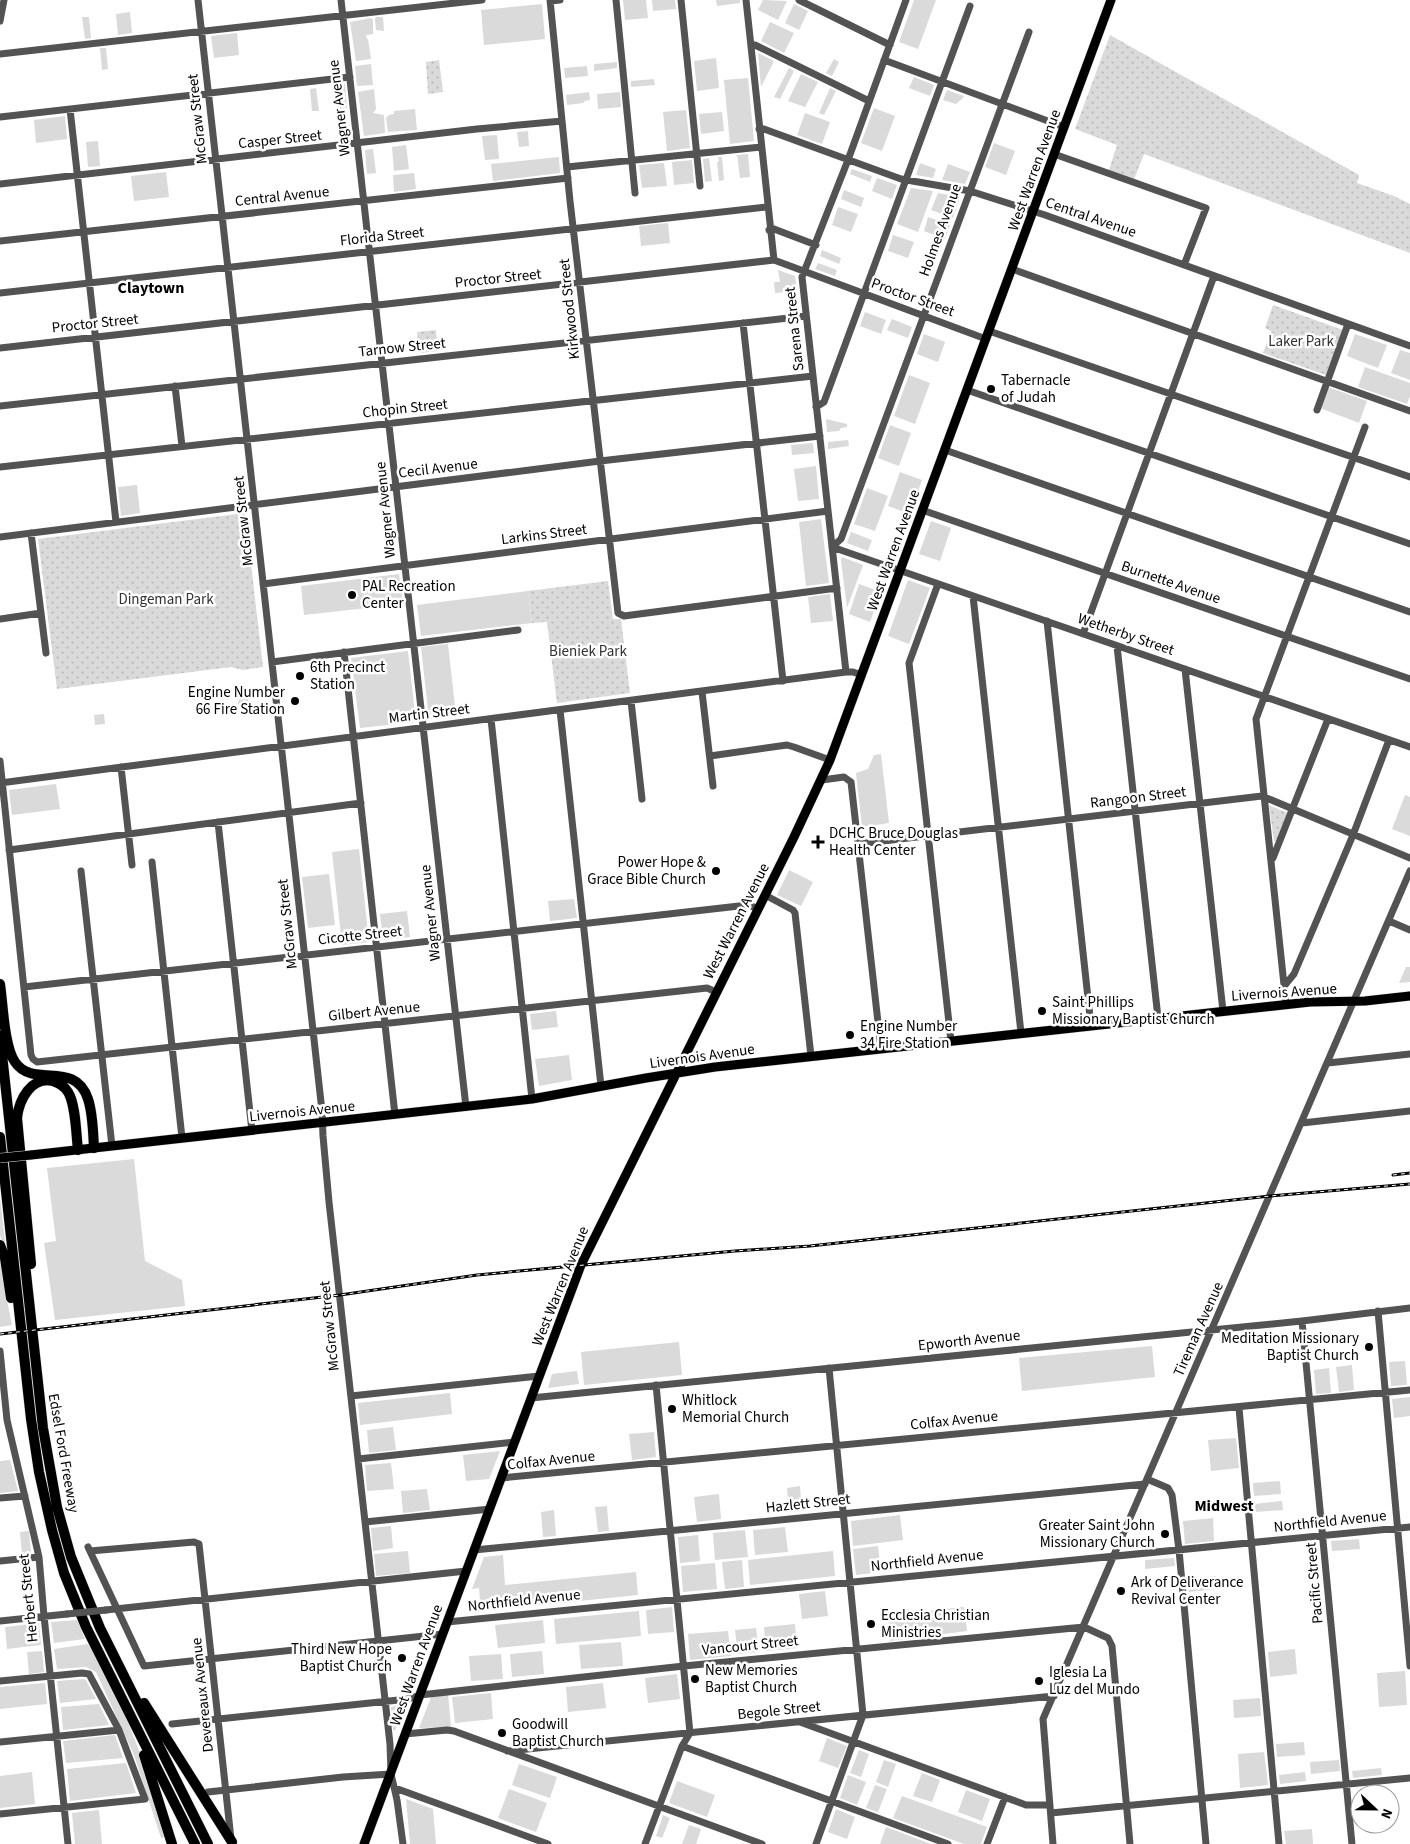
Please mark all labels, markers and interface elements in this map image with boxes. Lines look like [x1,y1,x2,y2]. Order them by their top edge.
street label: Wagner Avenue [323,59,356,157]
street label: McGraw Street [182,73,213,165]
street label: West Warren Avenue [1003,107,1066,234]
street label: Casper Street [237,125,323,154]
street label: Central Avenue [234,181,330,212]
street label: Holmes Avenue [914,181,967,279]
street label: Central Avenue [1043,192,1139,243]
street label: Florida Street [339,222,425,251]
street label: Kirkwood Street [554,258,585,360]
street label: Proctor Street [454,263,542,293]
street label: Proctor Street [868,273,957,322]
district label: Claytown [118,277,184,299]
street label: Sarena Street [780,286,809,372]
street label: Proctor Street [51,308,139,338]
park label: Laker Park [1268,331,1334,352]
street label: Tarnow Street [358,332,447,363]
place label: Tabernacle of Judah [1001,370,1070,408]
marker: Tabernacle of Judah [985,383,997,395]
street label: Chopin Street [361,394,449,423]
street label: Cecil Avenue [397,453,479,484]
street label: Wagner Avenue [370,461,401,559]
street label: McGraw Street [228,475,259,567]
street label: West Warren Avenue [862,487,925,614]
street label: Larkins Street [500,519,588,550]
street label: Burnette Avenue [1118,556,1223,609]
place label: PAL Recreation Center [362,576,456,614]
park label: Dingeman Park [118,589,214,610]
marker: PAL Recreation Center [346,589,358,601]
street label: Wetherby Street [1075,608,1177,661]
park label: Bieniek Park [549,641,627,662]
place label: 6th Precinct Station [310,657,385,695]
marker: 6th Precinct Station [294,670,306,682]
place label: Engine Number 66 Fire Station [188,682,286,720]
marker: Engine Number 66 Fire Station [289,695,301,707]
street label: Martin Street [387,698,471,729]
street label: Rangoon Street [1089,781,1187,814]
place label: DCHC Bruce Douglas Health Center [829,823,958,861]
marker: DCHC Bruce Douglas Health Center [811,835,825,849]
place label: Power Hope & Grace Bible Church [587,852,706,890]
street label: West Warren Avenue [698,860,775,983]
street label: Wagner Avenue [415,864,446,962]
marker: Power Hope & Grace Bible Church [710,865,722,877]
street label: McGraw Street [272,878,303,970]
street label: Cicotte Street [317,921,403,950]
street label: Livernois Avenue [1230,978,1338,1007]
place label: Saint Phillips Missionary Baptist Church [1052,992,1215,1030]
street label: Gilbert Avenue [327,996,421,1027]
marker: Saint Phillips Missionary Baptist Church [1036,1005,1048,1017]
place label: Engine Number 34 Fire Station [860,1016,958,1054]
marker: Engine Number 34 Fire Station [844,1029,856,1041]
street label: Livernois Avenue [648,1039,756,1074]
street label: Livernois Avenue [248,1096,356,1127]
street label: West Warren Avenue [527,1223,594,1349]
street label: Tireman Avenue [1168,1278,1229,1380]
street label: McGraw Street [314,1280,345,1372]
street label: Epworth Avenue [917,1325,1021,1356]
place label: Meditation Missionary Baptist Church [1221,1328,1359,1366]
marker: Meditation Missionary Baptist Church [1363,1341,1375,1353]
place label: Whitlock Memorial Church [682,1390,789,1428]
street label: Edsel Ford Freeway [43,1392,84,1514]
marker: Whitlock Memorial Church [666,1403,678,1415]
street label: Colfax Avenue [909,1405,999,1436]
street label: Colfax Avenue [506,1445,596,1476]
street label: Hazlett Street [765,1489,852,1518]
district label: Midwest [1194,1495,1254,1517]
street label: Northfield Avenue [1273,1505,1387,1538]
place label: Greater Saint John Missionary Church [1038,1515,1155,1553]
marker: Greater Saint John Missionary Church [1159,1528,1171,1540]
street label: Pacific Street [1300,1541,1329,1624]
street label: Northfield Avenue [870,1544,984,1577]
street label: Herbert Street [13,1553,44,1643]
place label: Ark of Deliverance Revival Center [1131,1572,1243,1610]
street label: Northfield Avenue [467,1584,581,1617]
marker: Ark of Deliverance Revival Center [1115,1585,1127,1597]
street label: West Warren Avenue [385,1602,448,1729]
place label: Ecclesia Christian Ministries [881,1605,990,1643]
marker: Ecclesia Christian Ministries [865,1618,877,1630]
street label: Vancourt Street [701,1630,799,1661]
street label: Devereaux Avenue [186,1637,219,1753]
place label: Third New Hope Baptist Church [291,1639,392,1677]
marker: Third New Hope Baptist Church [396,1652,408,1664]
place label: New Memories Baptist Church [705,1660,798,1698]
place label: Iglesia La Luz del Mundo [1049,1662,1140,1700]
marker: New Memories Baptist Church [689,1673,701,1685]
marker: Iglesia La Luz del Mundo [1033,1675,1045,1687]
street label: Begole Street [736,1696,822,1725]
place label: Goodwill Baptist Church [512,1714,604,1752]
marker: Goodwill Baptist Church [496,1727,508,1739]
north arrow [1350,1784,1400,1834]
text: N [1375,1805,1397,1822]

